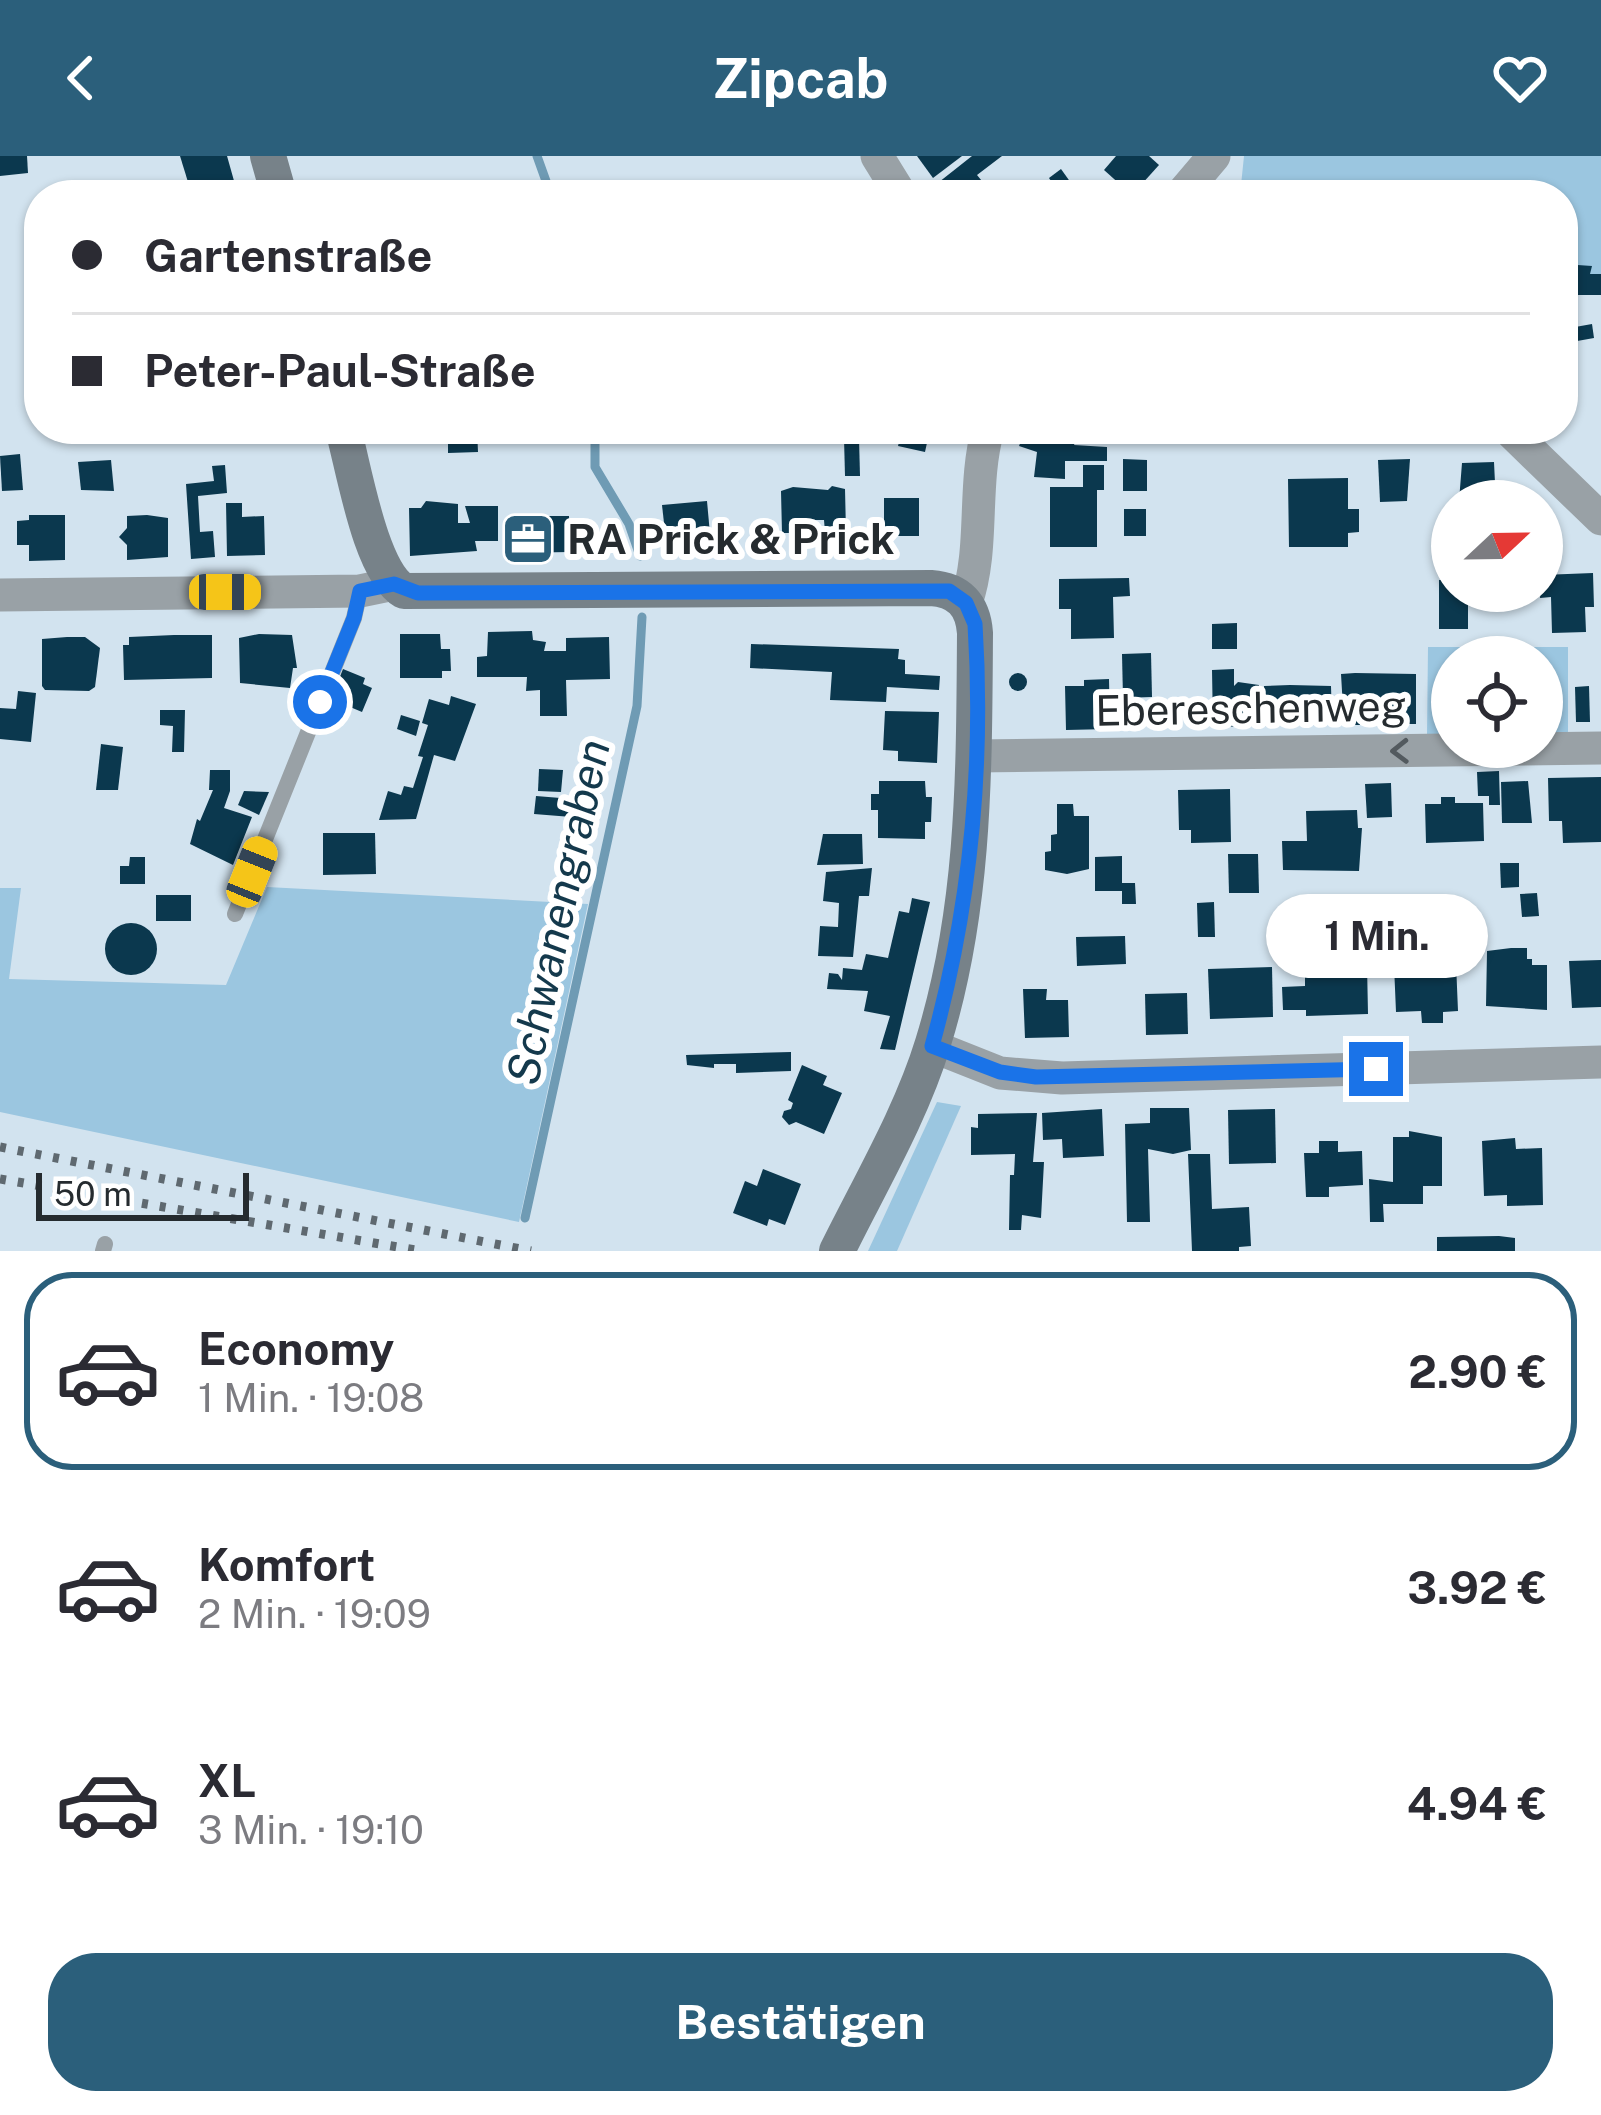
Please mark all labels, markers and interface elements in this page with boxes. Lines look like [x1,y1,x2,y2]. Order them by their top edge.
icon: back [48,45,114,111]
icon: heart [1487,45,1553,111]
text: Zipcab [713,47,888,110]
text: Gartenstraße [144,229,432,282]
text: Peter-Paul-Straße [144,344,536,397]
north arrow [1431,480,1563,612]
map controls [1431,480,1563,768]
office icon: RA Prick & Prick [500,511,556,567]
place label: RA Prick & Prick [567,514,895,563]
car [189,574,261,610]
button: locate [1431,636,1563,768]
route start [293,675,347,729]
street label: Ebereschenweg [1095,680,1407,735]
water label: Schwanengraben [495,735,620,1089]
one-way arrow [1390,737,1409,763]
car [222,832,282,912]
callout: 1 Min. [1265,895,1487,979]
text: 1 Min. [1324,913,1430,959]
route end [1349,1042,1403,1096]
scale bar [36,1167,249,1220]
text: 50 m [54,1175,132,1213]
icon: car [54,1317,162,1425]
text: Economy [198,1322,394,1375]
text: 2.90 € [1408,1345,1547,1398]
text: 1 Min. · 19:08 [198,1375,424,1421]
icon: car [54,1533,162,1641]
text: Komfort [198,1538,375,1591]
text: 3.92 € [1407,1561,1547,1614]
text: 2 Min. · 19:09 [198,1591,431,1637]
icon: car [54,1749,162,1857]
text: XL [198,1754,256,1807]
text: 4.94 € [1407,1777,1547,1830]
text: 3 Min. · 19:10 [198,1807,424,1853]
button: Bestätigen [48,1953,1553,2091]

